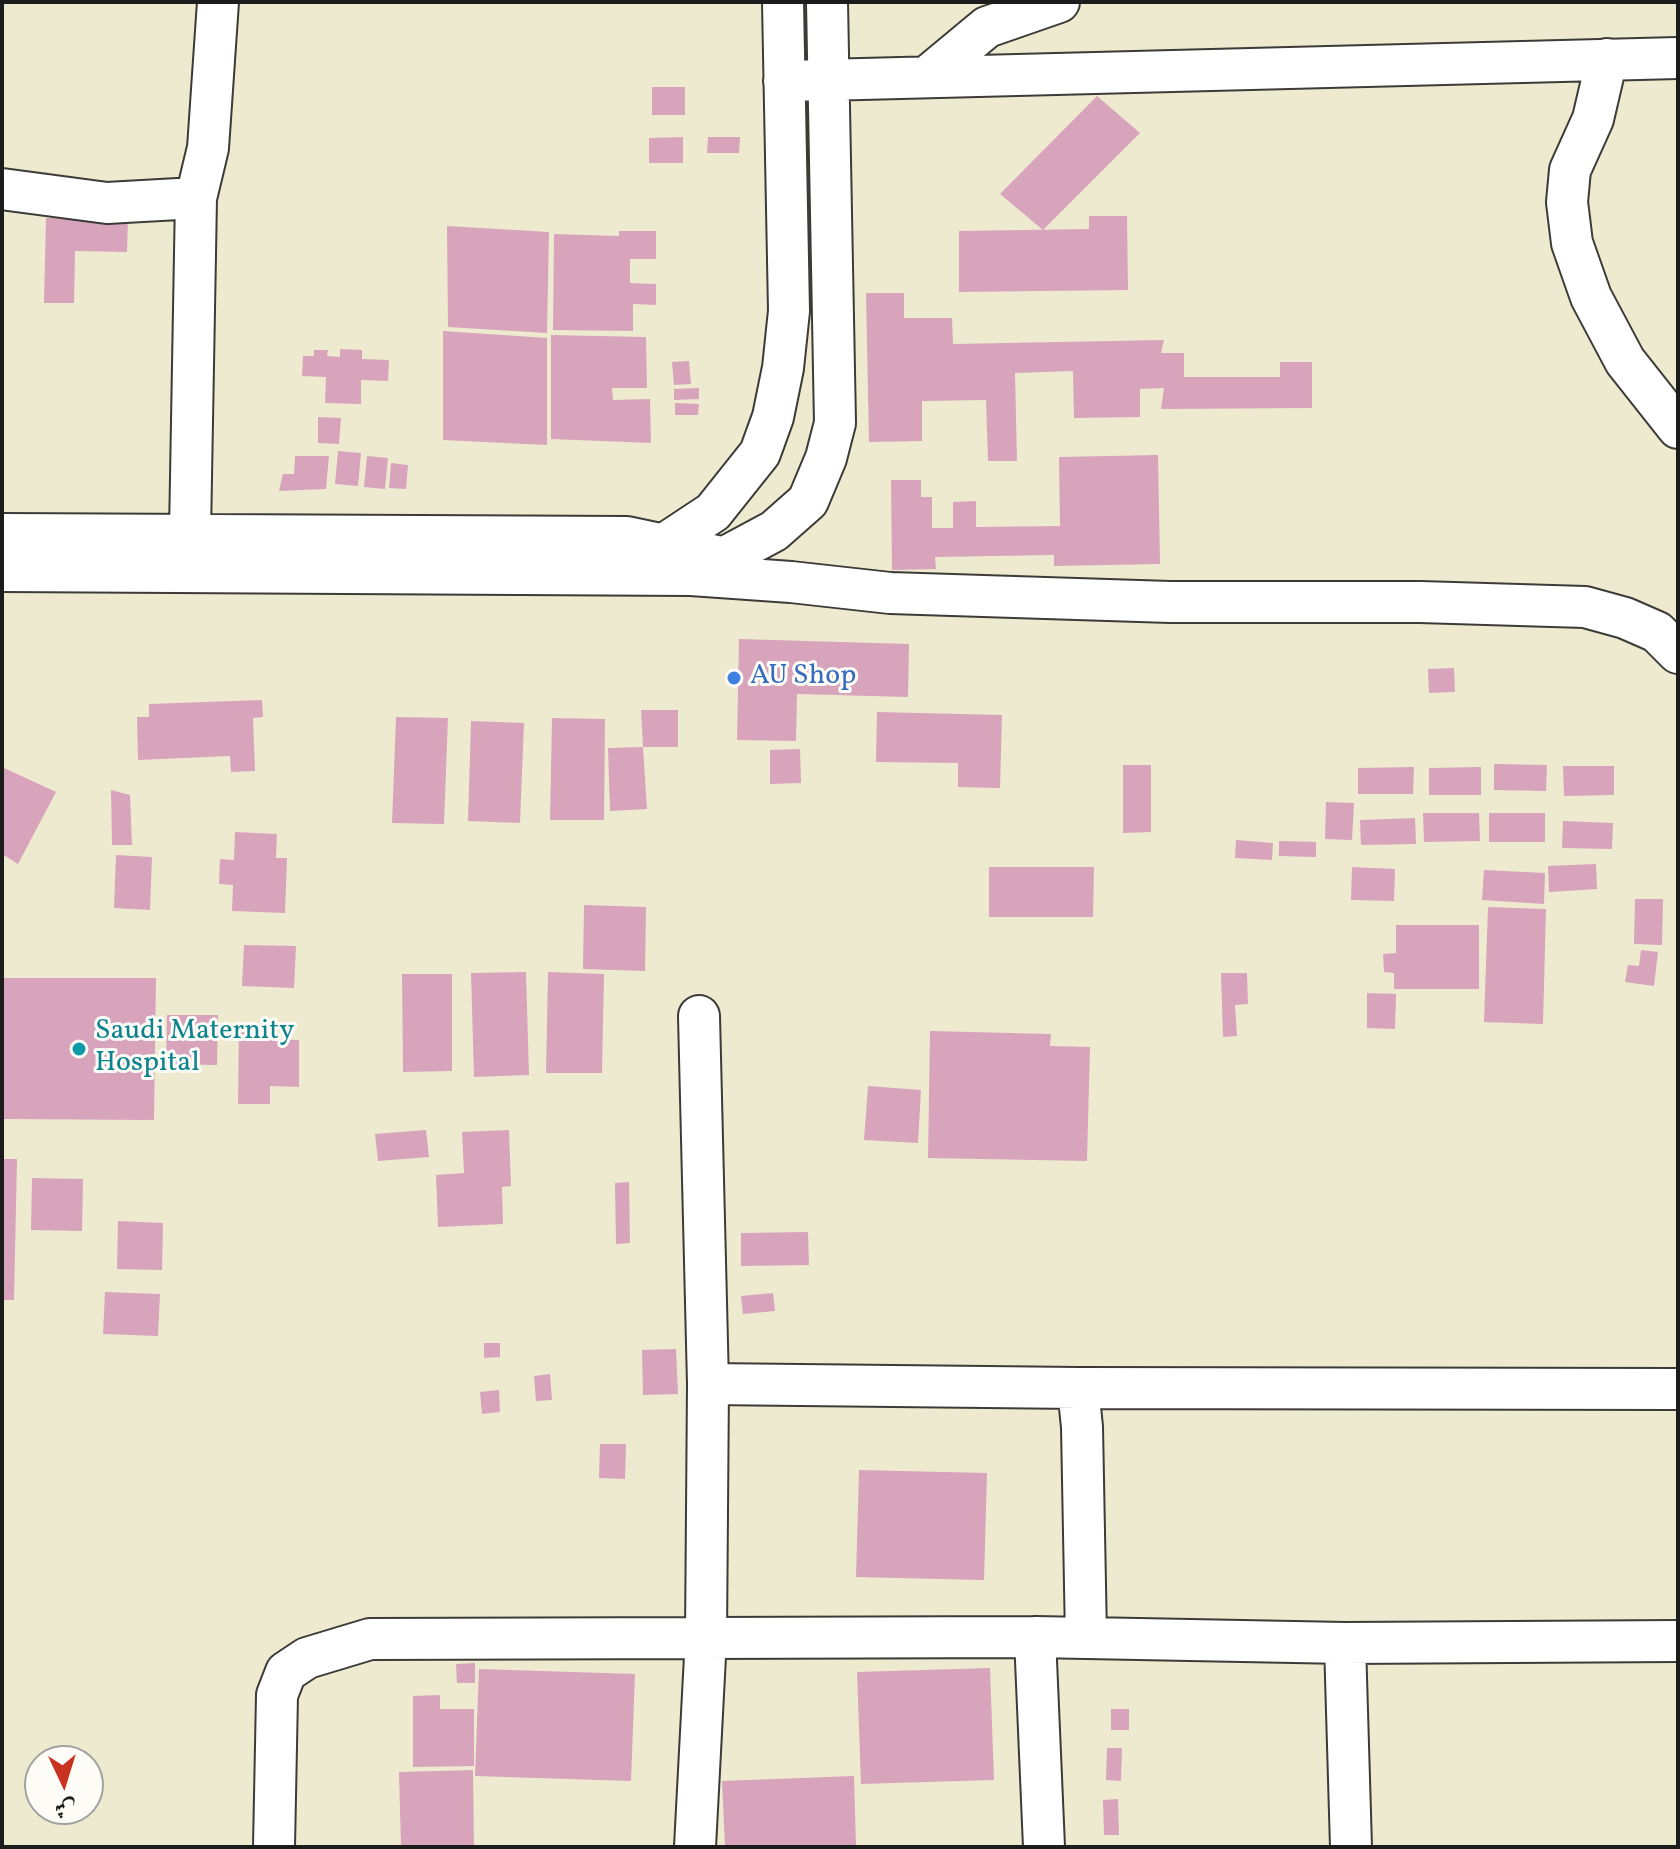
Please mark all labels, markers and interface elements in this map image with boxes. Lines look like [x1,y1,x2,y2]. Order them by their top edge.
place label: AU Shop [750,661,856,695]
marker: AU Shop [725,669,743,687]
place label: Saudi Maternity Hospital [95,1016,294,1082]
marker: Saudi Maternity Hospital [70,1040,88,1058]
north arrow [24,1745,104,1825]
text: ش [54,1791,78,1824]

